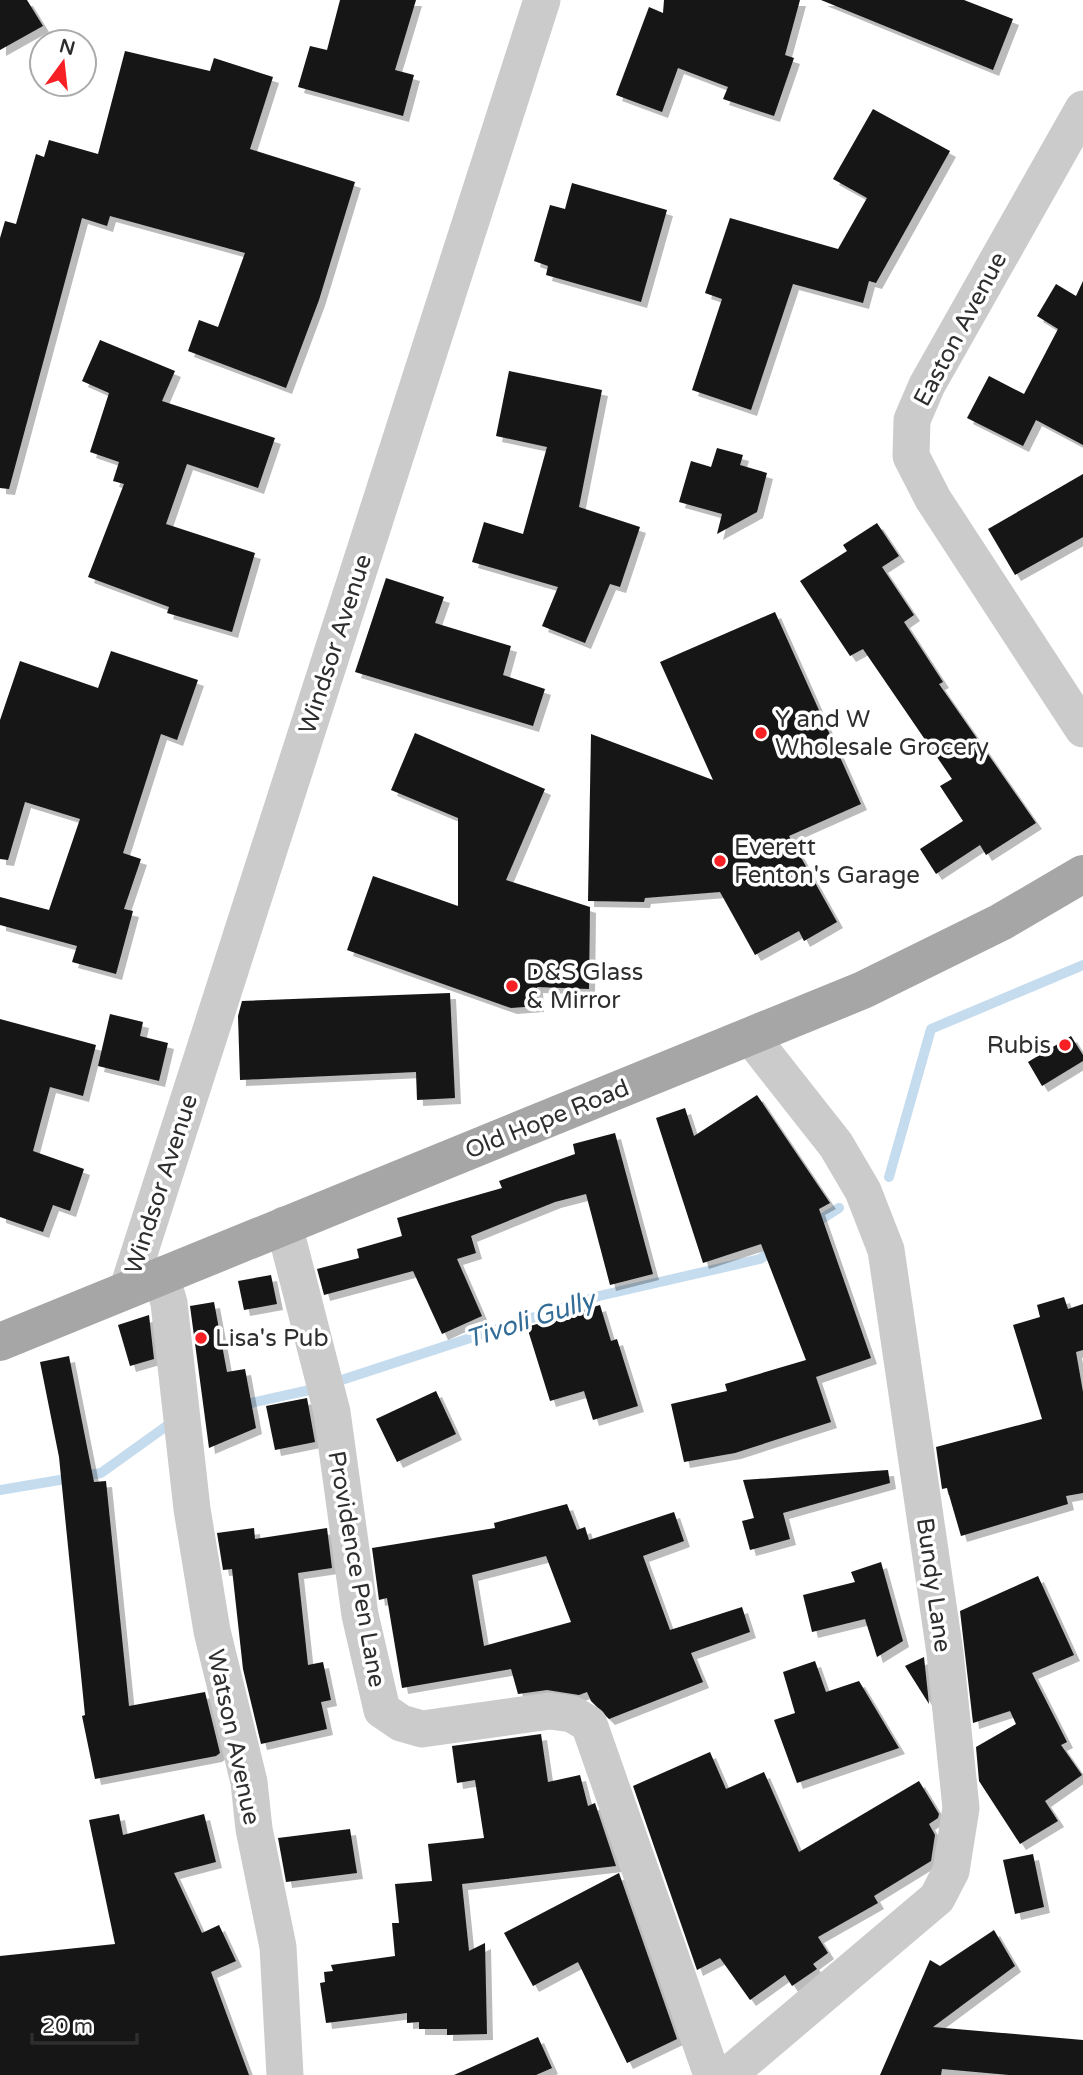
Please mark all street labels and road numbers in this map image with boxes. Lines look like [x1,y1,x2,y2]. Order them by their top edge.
street label: Easton Avenue [908,247,1013,411]
street label: Windsor Avenue [293,551,378,738]
street label: Old Hope Road [461,1073,633,1166]
street label: Windsor Avenue [119,1091,204,1278]
street label: Providence Pen Lane [321,1449,392,1690]
street label: Bundy Lane [910,1516,957,1654]
street label: Watson Avenue [201,1647,266,1827]

